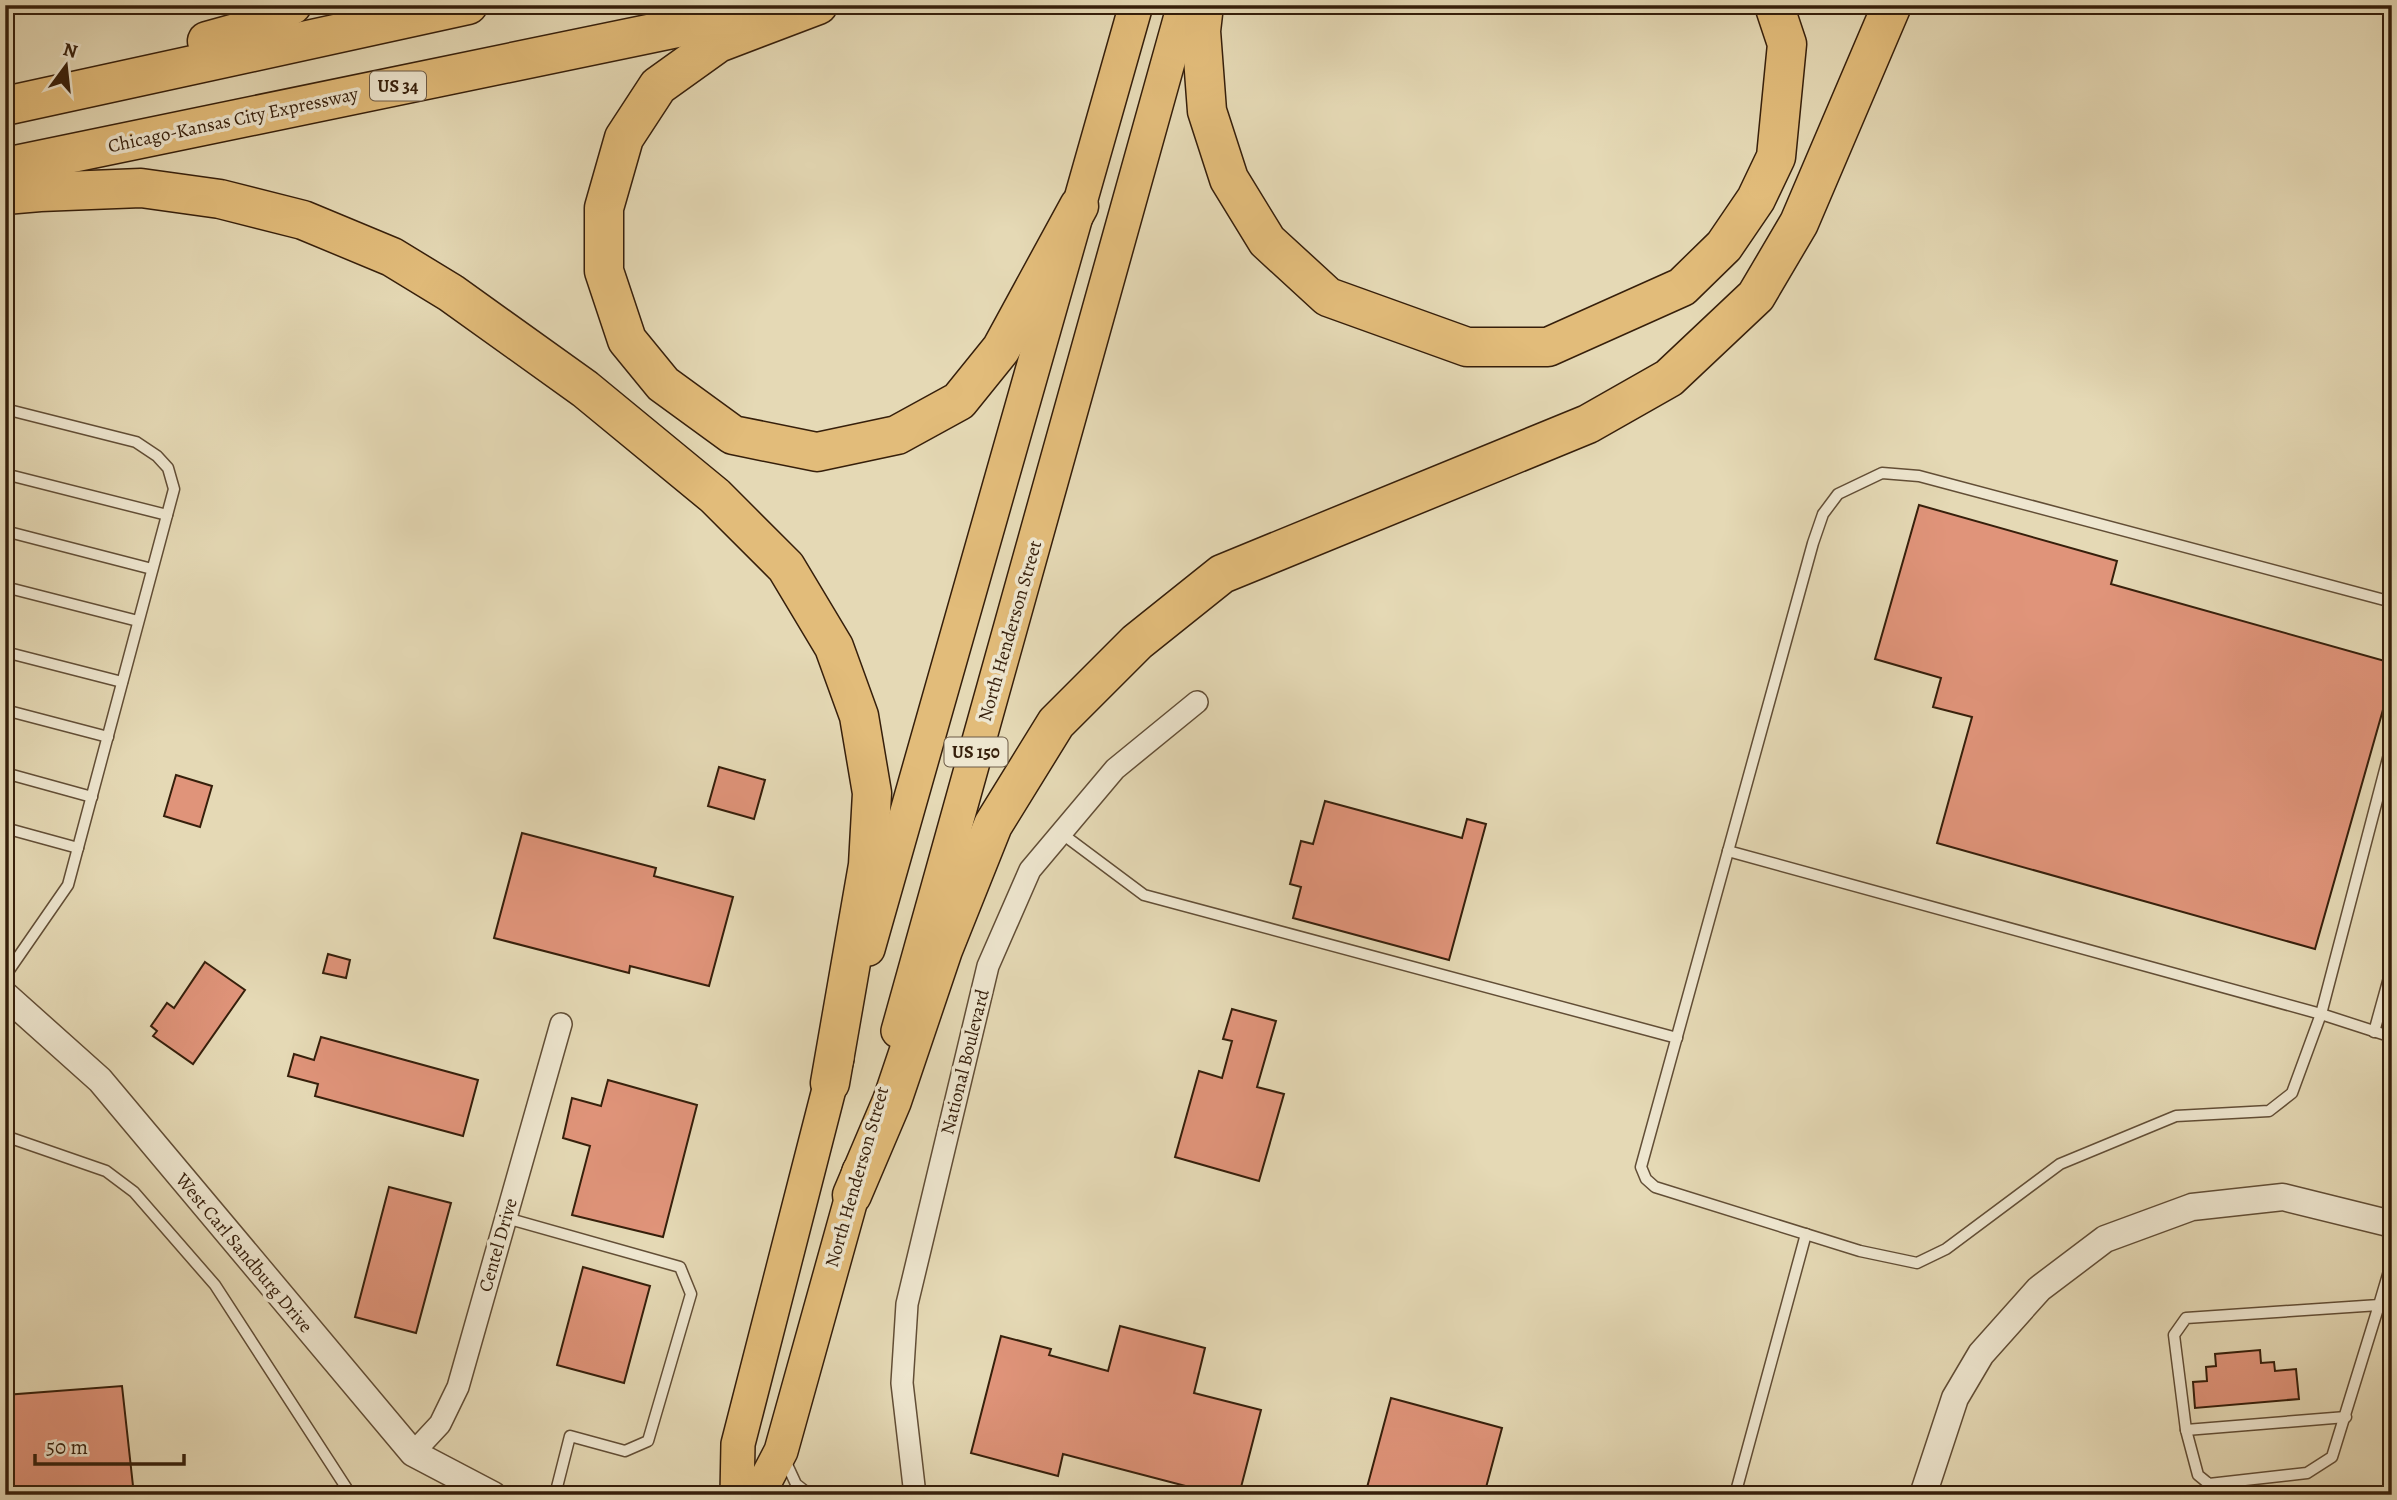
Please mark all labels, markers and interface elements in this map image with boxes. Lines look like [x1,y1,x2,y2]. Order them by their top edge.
north arrow [32,32,102,102]
text: N [60,36,80,65]
road number: US 34 [370,72,426,100]
street label: Chicago-Kansas City Expressway [105,81,361,159]
street label: North Henderson Street [972,538,1048,724]
road number: US 150 [944,738,1007,766]
street label: National Boulevard [934,986,996,1138]
street label: North Henderson Street [819,1084,895,1270]
street label: West Carl Sandburg Drive [169,1167,319,1338]
street label: Centel Drive [472,1195,524,1295]
scale bar [35,1423,184,1467]
text: 50 m [46,1433,88,1461]

